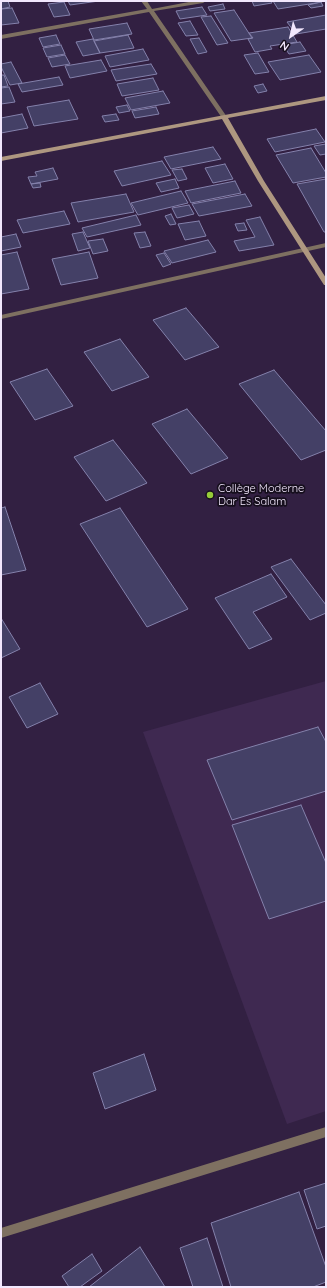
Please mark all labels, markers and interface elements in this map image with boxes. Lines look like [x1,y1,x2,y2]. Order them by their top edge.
north arrow [271,16,311,56]
text: N [277,38,292,54]
place label: Collège Moderne Dar Es Salam [218,482,304,508]
marker: Collège Moderne Dar Es Salam [205,490,215,500]

